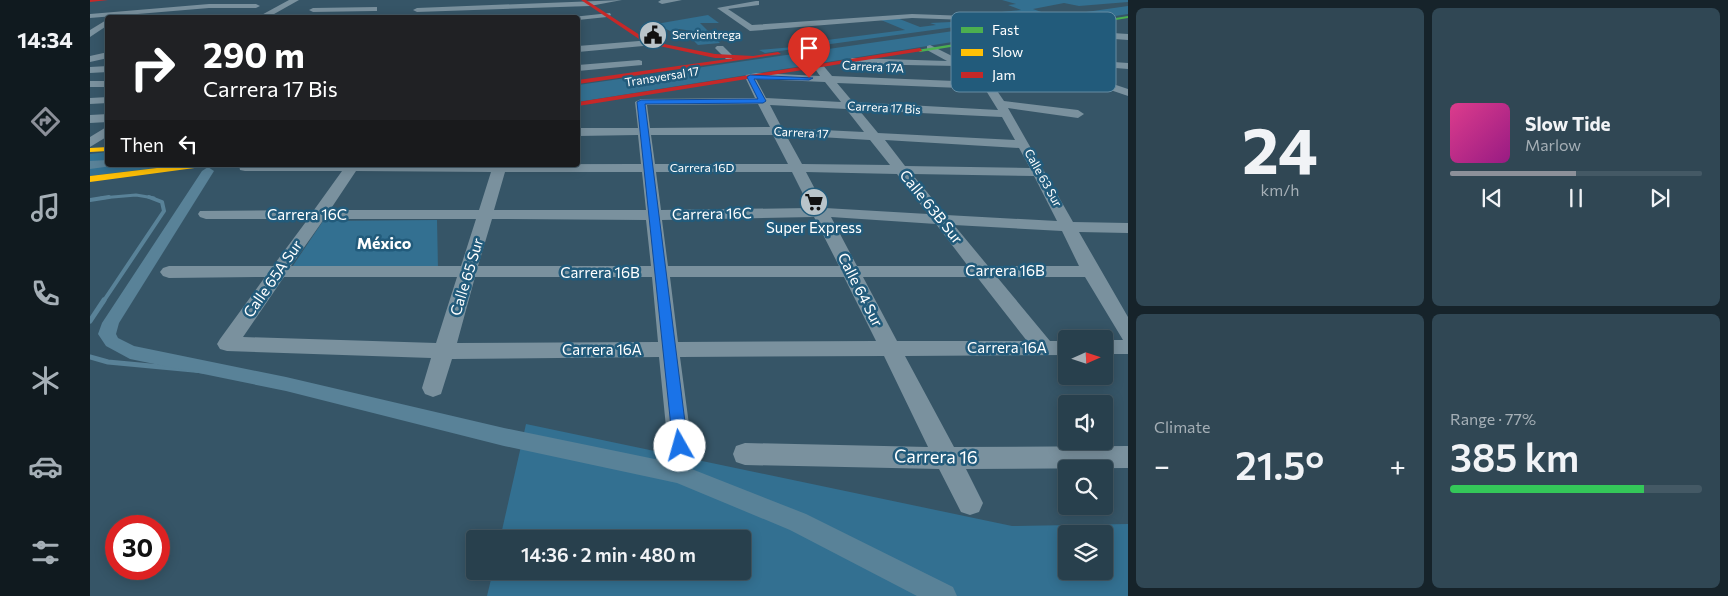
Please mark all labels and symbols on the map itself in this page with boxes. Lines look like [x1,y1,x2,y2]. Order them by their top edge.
legend [951,12,1116,92]
public building icon: Servientrega [638,20,668,50]
text: Fast [992,21,1019,38]
place label: Servientrega [672,27,741,41]
pin [788,27,830,78]
text: Slow [992,43,1023,60]
street label: Carrera 17A [842,57,904,75]
street label: Transversal 17 [624,63,700,89]
text: Jam [992,66,1016,83]
street label: Carrera 17 Bis [847,98,921,116]
street label: Carrera 17 [773,124,829,140]
street label: Calle 63 Sur [1022,146,1066,209]
street label: Carrera 16D [670,160,735,174]
street label: Calle 63B Sur [897,166,967,247]
supermarket icon: Super Express [799,187,829,217]
street label: Carrera 16C [672,203,752,223]
street label: Carrera 16C [267,205,347,223]
place label: Super Express [766,218,862,236]
district label: México [357,233,412,252]
street label: Calle 65A Sur [239,236,305,321]
street label: Calle 65 Sur [446,236,486,318]
street label: Calle 64 Sur [835,250,887,330]
street label: Carrera 16B [965,261,1045,279]
street label: Carrera 16B [560,263,640,281]
north arrow [1058,330,1112,385]
street label: Carrera 16A [967,338,1047,356]
street label: Carrera 16A [562,340,642,358]
position arrow [653,419,705,471]
street label: Carrera 16 [894,444,978,468]
speed limit sign: 30 [105,515,170,580]

